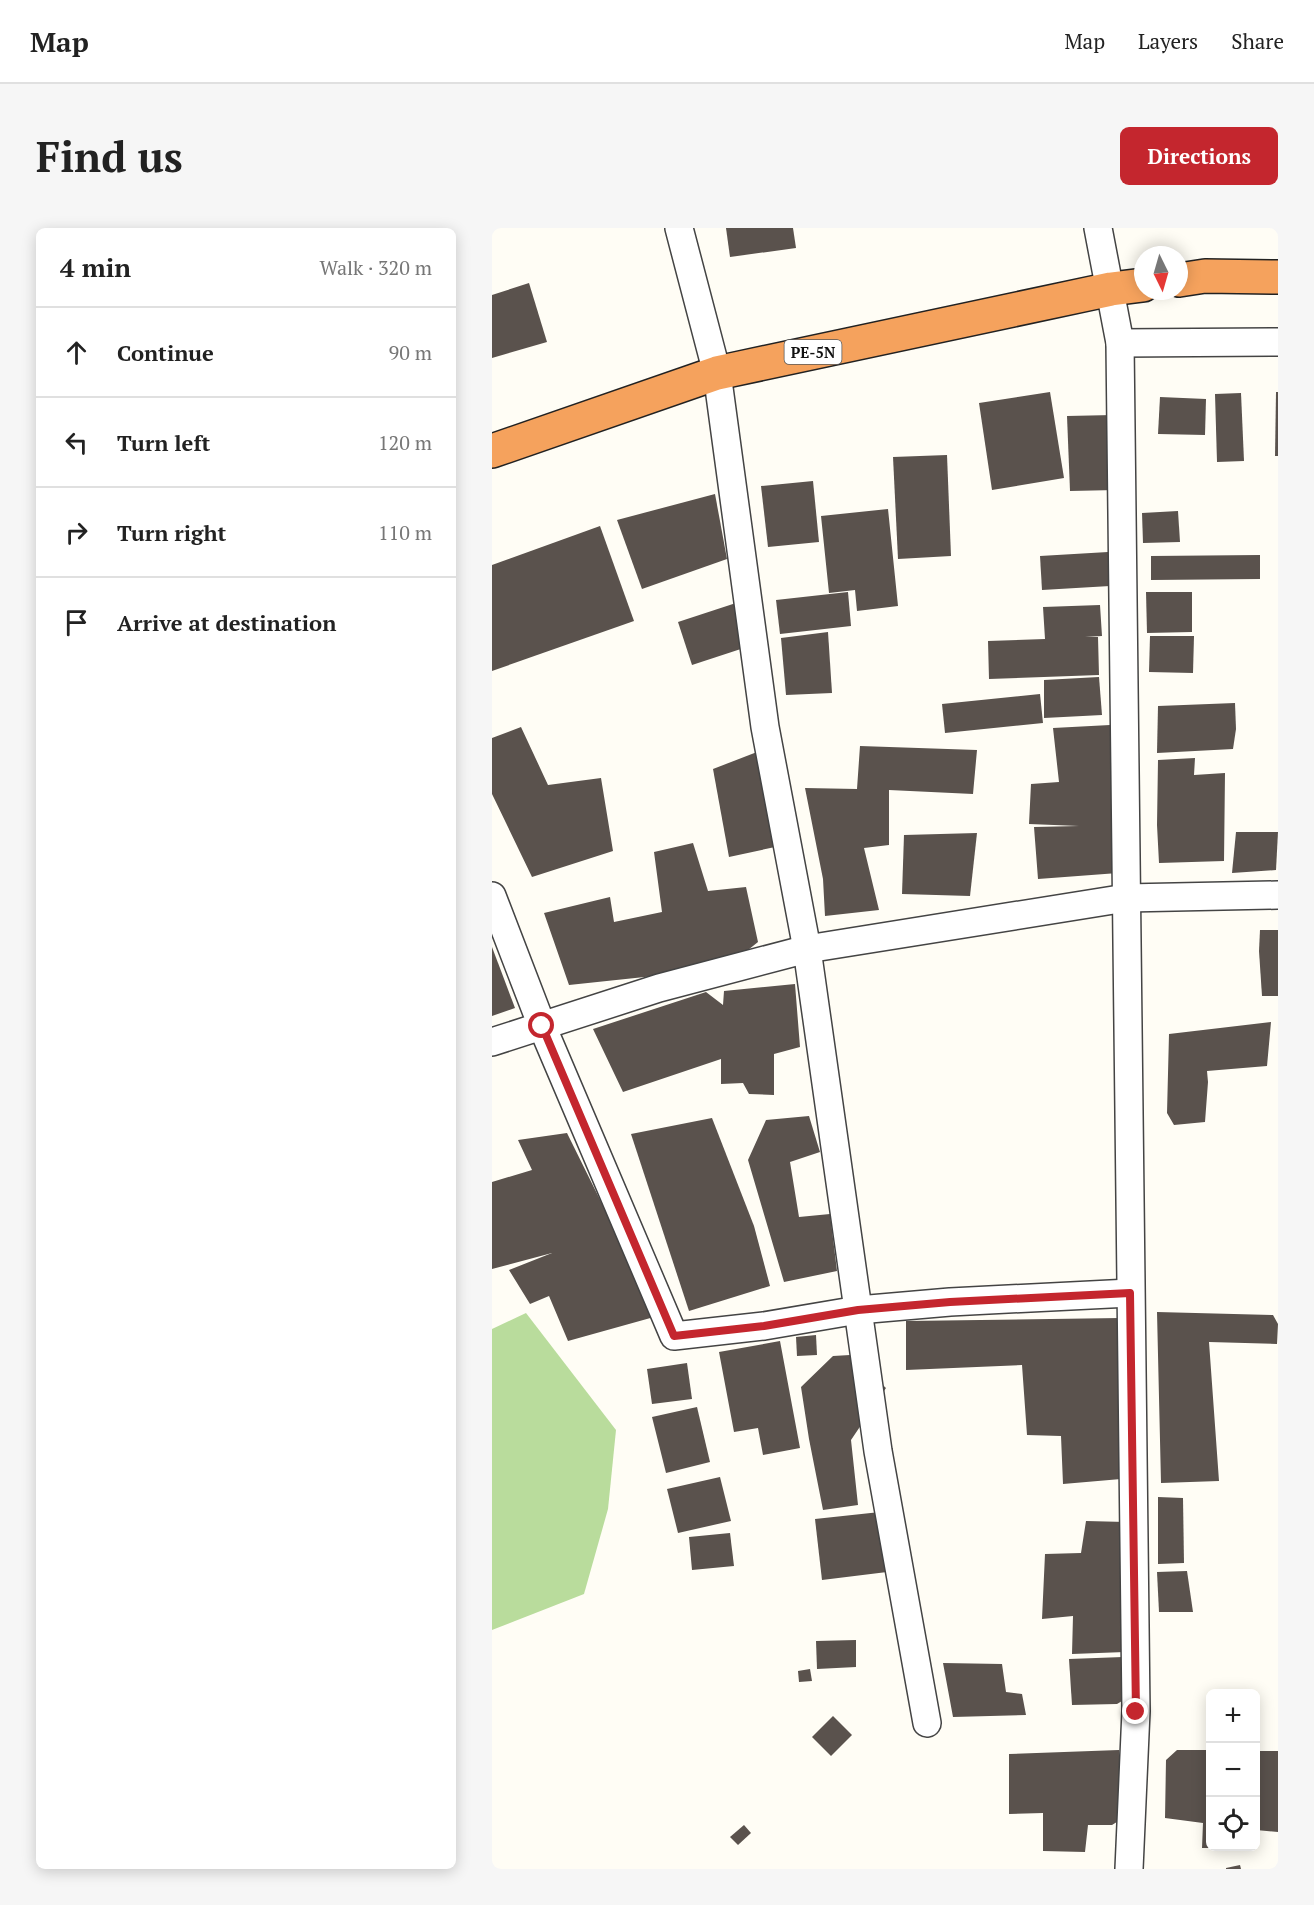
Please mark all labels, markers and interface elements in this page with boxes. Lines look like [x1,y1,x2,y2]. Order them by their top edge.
text: Map [30,23,89,60]
text: Map [1064,27,1105,55]
text: Layers [1138,27,1198,55]
text: Share [1231,27,1284,55]
button: Directions [1120,127,1278,185]
text: Find us [36,128,183,184]
north arrow [1134,246,1188,300]
text: 4 min [60,250,131,284]
text: Walk · 320 m [320,254,432,281]
icon: ahead [60,336,93,369]
text: Continue [117,338,214,367]
text: 90 m [389,339,432,366]
road number: PE-5N [784,340,842,364]
icon: left [60,426,93,459]
text: Turn left [117,428,210,457]
text: 120 m [378,429,432,456]
icon: right [60,516,93,549]
text: Turn right [117,518,226,547]
text: 110 m [378,519,432,546]
icon: arrive [60,606,93,639]
text: Arrive at destination [117,608,336,637]
route start [528,1012,554,1038]
map controls [1206,1689,1260,1851]
button: + [1206,1689,1260,1743]
route end [1122,1698,1148,1724]
button: − [1206,1743,1260,1797]
button: locate [1206,1797,1260,1851]

